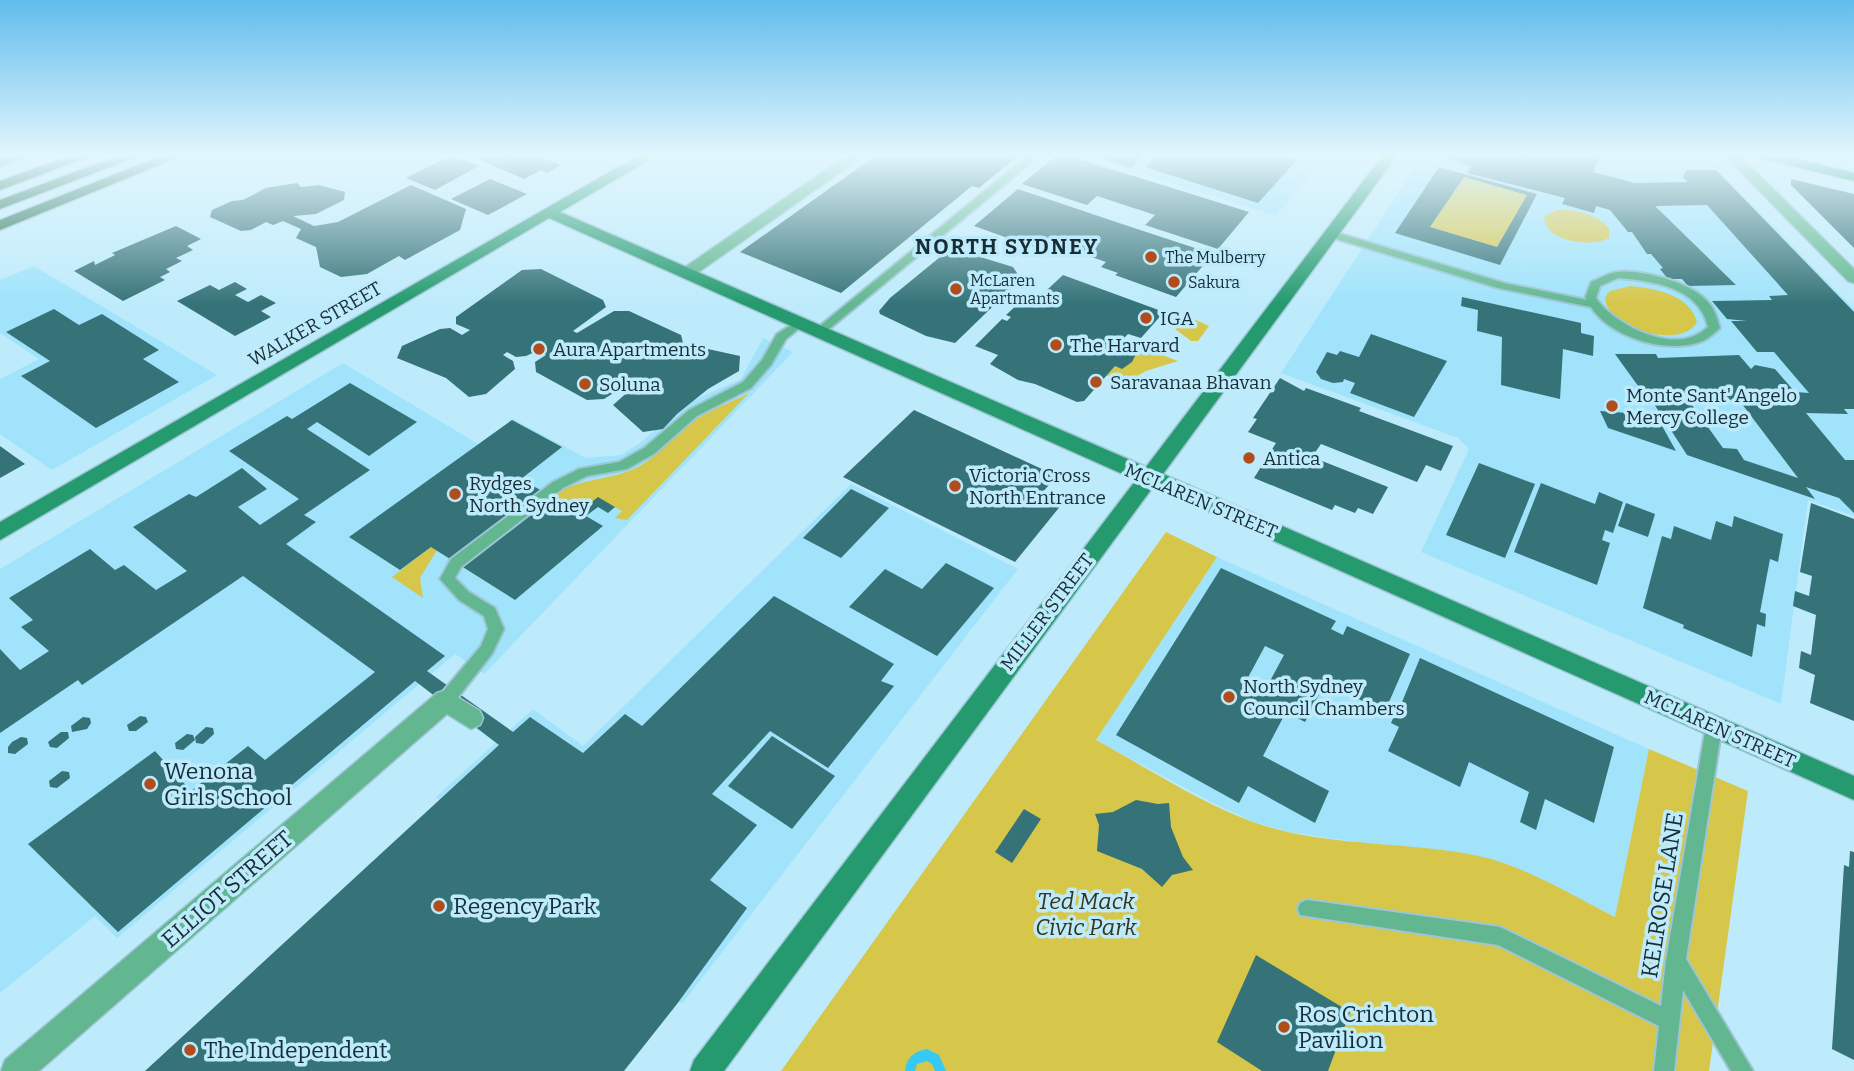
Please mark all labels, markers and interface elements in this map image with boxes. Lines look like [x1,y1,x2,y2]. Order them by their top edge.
district label: NORTH SYDNEY [915,234,1099,260]
place label: The Mulberry [1165,248,1266,267]
marker: The Mulberry [1143,249,1159,265]
place label: McLaren Apartmants [970,271,1060,308]
place label: Sakura [1188,273,1240,292]
marker: Sakura [1166,274,1182,290]
street label: WALKER STREET [244,277,386,371]
marker: McLaren Apartmants [948,281,964,297]
place label: IGA [1160,307,1195,330]
marker: IGA [1138,310,1154,326]
place label: The Harvard [1070,334,1180,357]
marker: The Harvard [1048,337,1064,353]
place label: Aura Apartments [553,338,706,361]
marker: Aura Apartments [531,341,547,357]
place label: Saravanaa Bhavan [1110,371,1272,394]
place label: Soluna [599,373,661,396]
marker: Saravanaa Bhavan [1088,374,1104,390]
marker: Soluna [577,376,593,392]
place label: Monte Sant' Angelo Mercy College [1626,384,1797,429]
marker: Monte Sant' Angelo Mercy College [1604,398,1620,414]
place label: Antica [1263,447,1321,470]
marker: Antica [1241,450,1257,466]
street label: MCLAREN STREET [1121,458,1281,544]
place label: Victoria Cross North Entrance [969,464,1106,509]
place label: Rydges North Sydney [469,472,590,517]
marker: Victoria Cross North Entrance [947,478,963,494]
marker: Rydges North Sydney [447,486,463,502]
street label: MILLER STREET [995,549,1099,675]
place label: North Sydney Council Chambers [1243,675,1405,720]
street label: MCLAREN STREET [1641,685,1799,773]
marker: North Sydney Council Chambers [1221,689,1237,705]
place label: Wenona Girls School [164,757,292,811]
marker: Wenona Girls School [142,776,158,792]
street label: KELROSE LANE [1635,810,1689,980]
street label: ELLIOT STREET [156,824,298,954]
park label: Ted Mack Civic Park [1035,887,1137,941]
place label: Regency Park [453,892,597,920]
marker: Regency Park [431,898,447,914]
place label: Ros Crichton Pavilion [1298,1000,1434,1054]
marker: Ros Crichton Pavilion [1276,1019,1292,1035]
place label: The Independent [204,1036,388,1064]
marker: The Independent [182,1042,198,1058]

